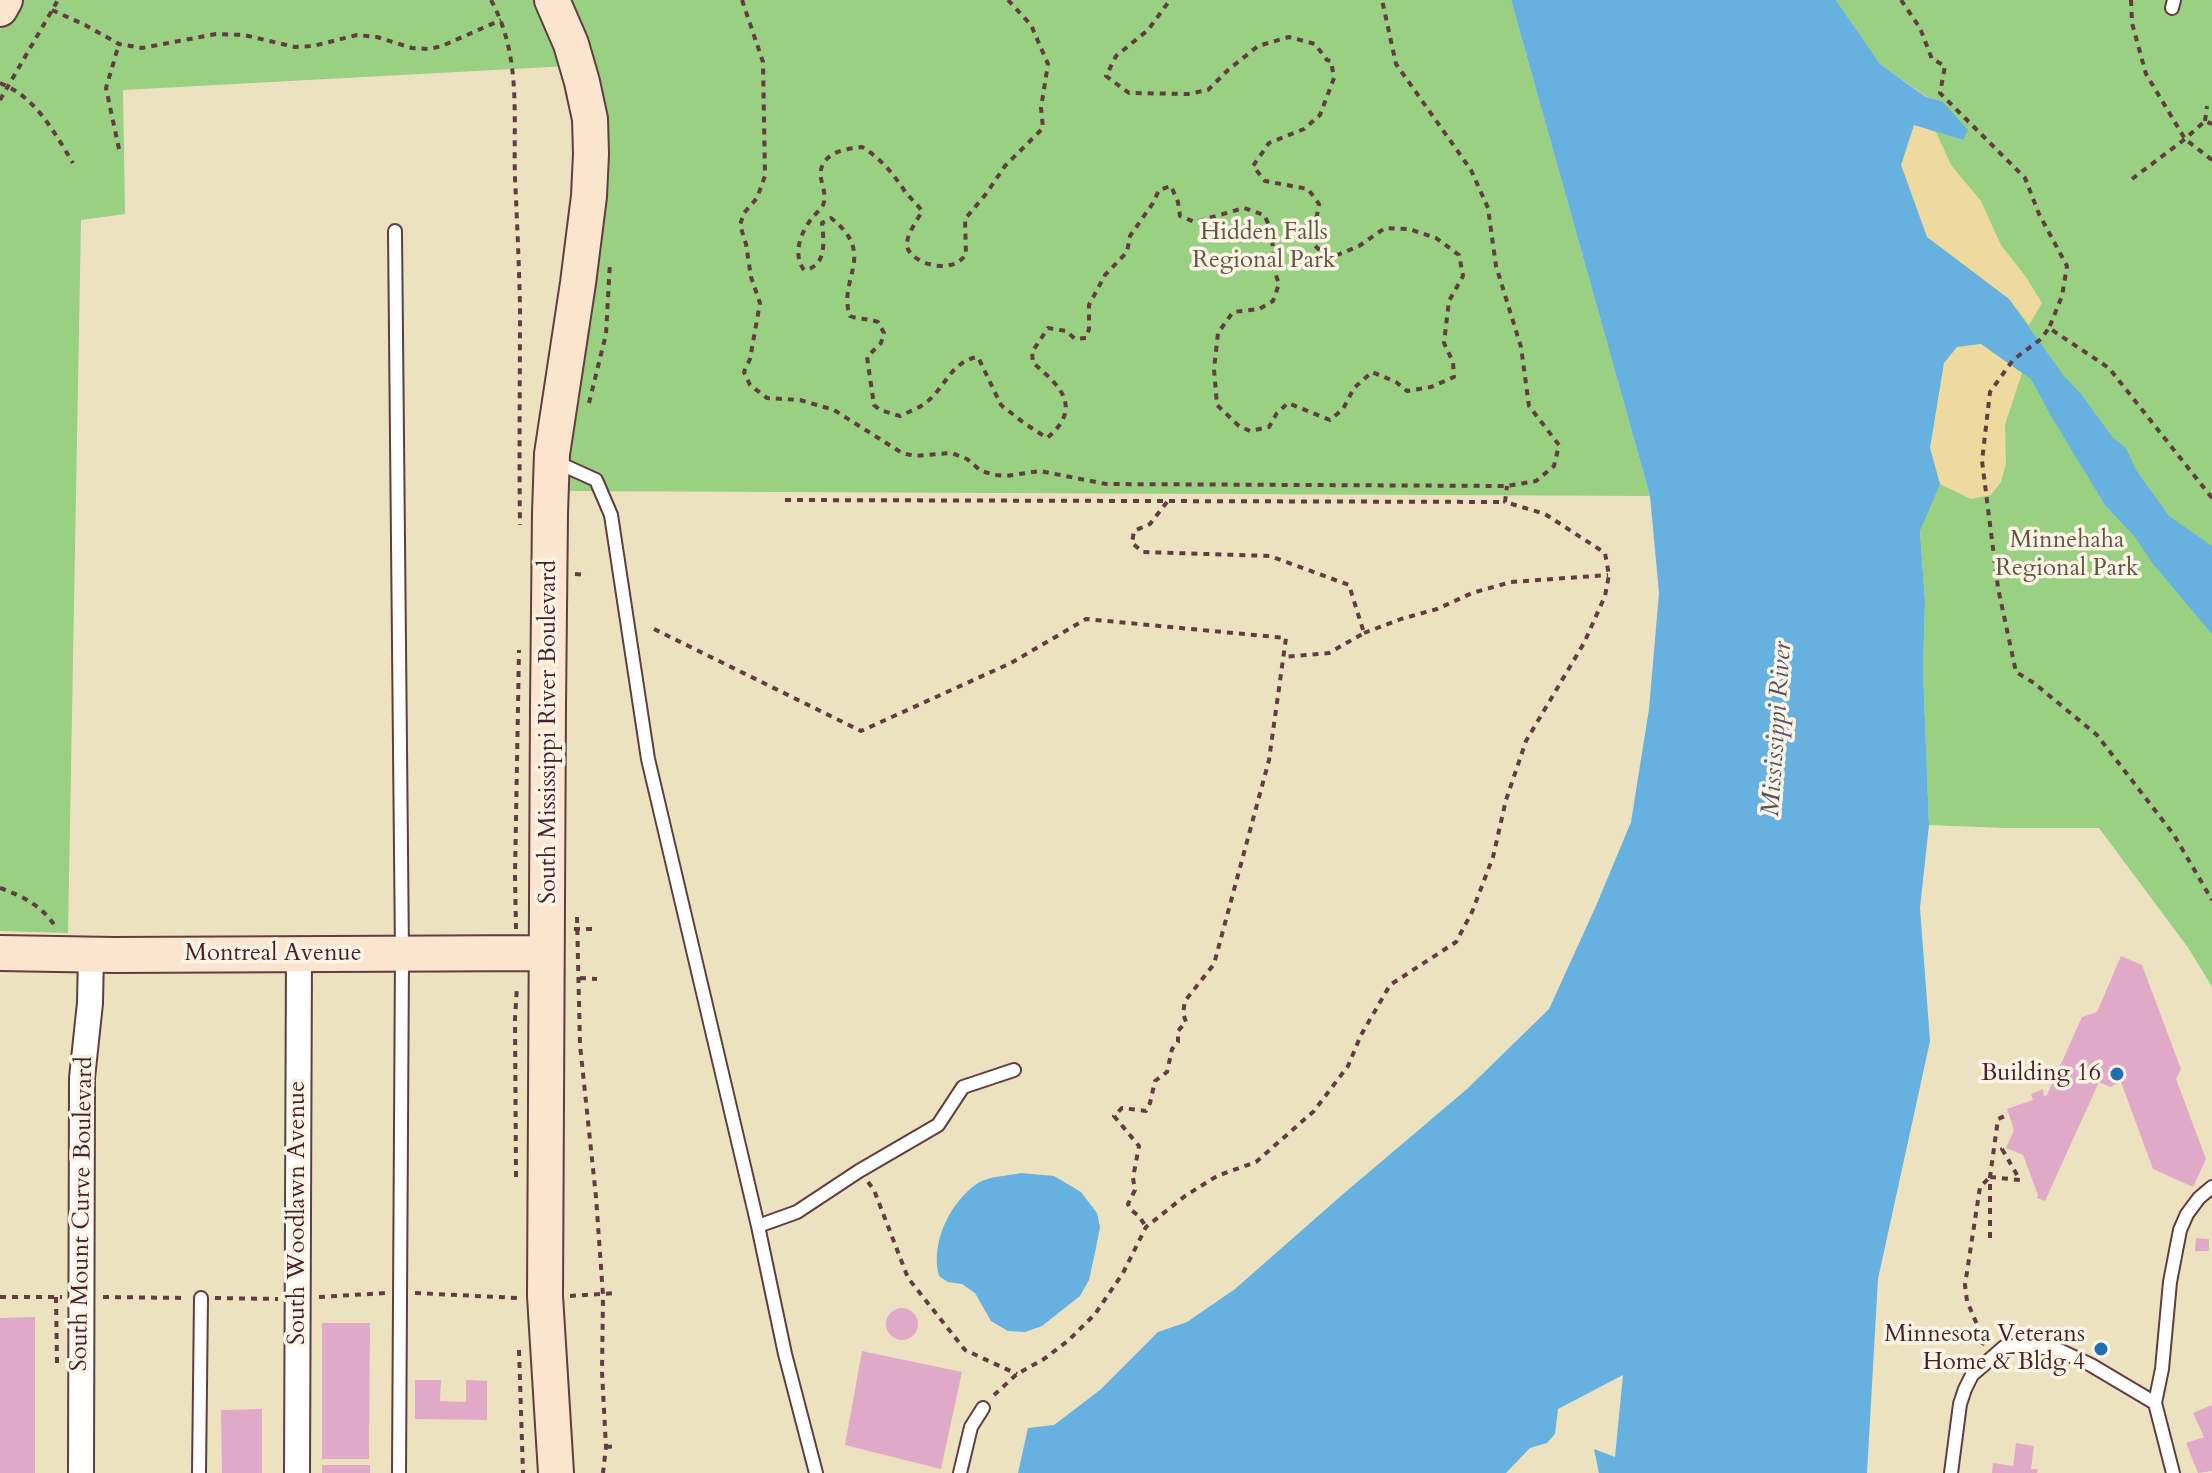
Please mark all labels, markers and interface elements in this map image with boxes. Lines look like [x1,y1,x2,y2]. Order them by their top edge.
park label: Hidden Falls Regional Park [1192,219,1336,275]
park label: Minnehaha Regional Park [1995,527,2139,583]
street label: South Mississippi River Boulevard [535,560,563,904]
water label: Mississippi River [1756,640,1800,818]
street label: Montreal Avenue [184,940,362,968]
street label: South Mount Curve Boulevard [66,1056,100,1372]
place label: Building 16 [1981,1060,2101,1088]
marker: Building 16 [2108,1065,2126,1083]
street label: South Woodlawn Avenue [284,1081,312,1345]
place label: Minnesota Veterans Home & Bldg 4 [1884,1321,2085,1377]
marker: Minnesota Veterans Home & Bldg 4 [2092,1340,2110,1358]

